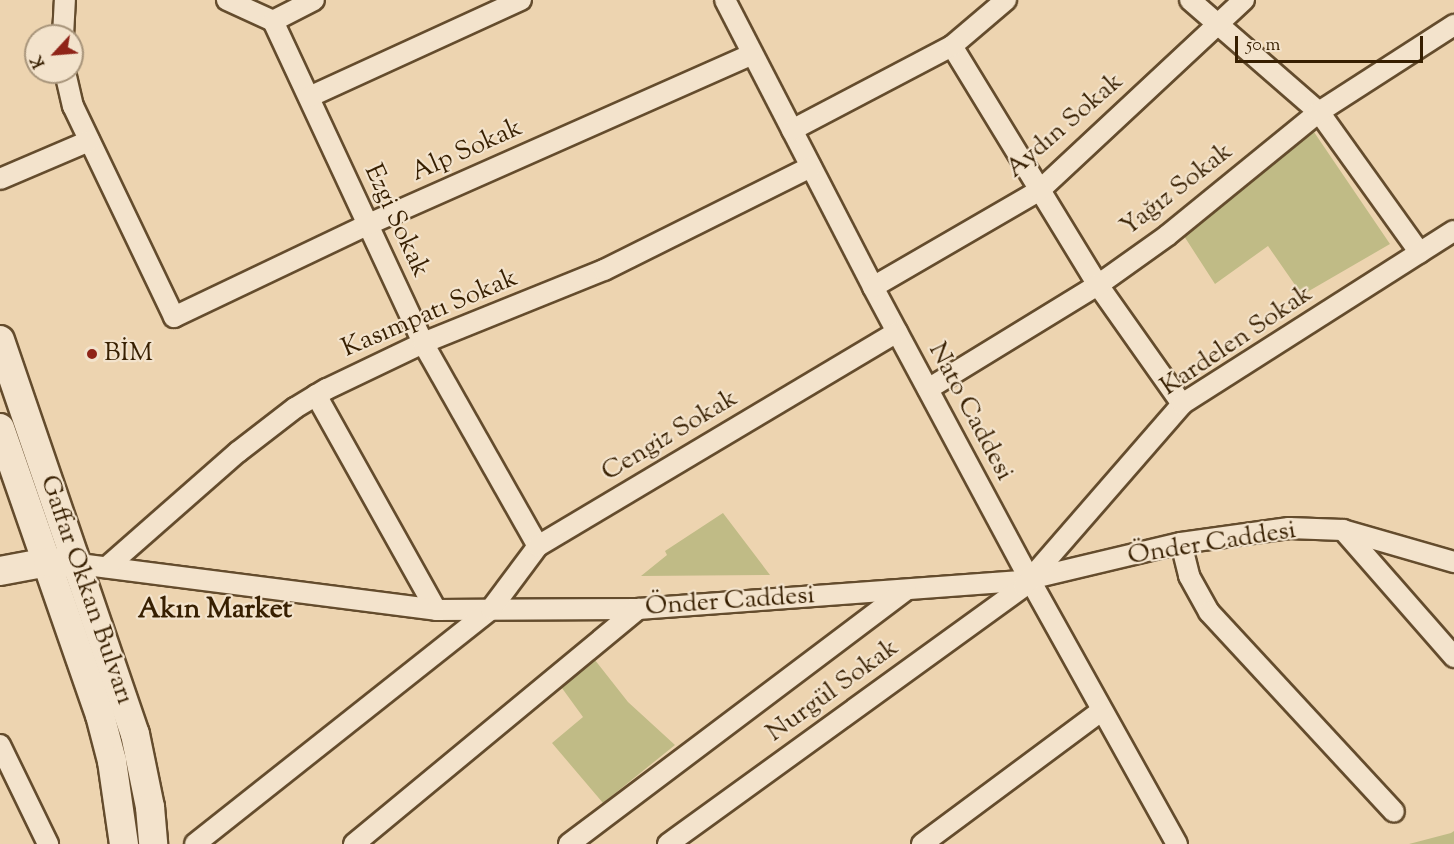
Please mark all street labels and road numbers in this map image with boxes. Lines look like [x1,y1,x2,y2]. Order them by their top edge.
street label: Aydın Sokak [1000,67,1130,185]
street label: Alp Sokak [407,113,527,189]
street label: Yağız Sokak [1115,137,1239,243]
street label: Ezgi Sokak [356,160,436,282]
street label: Kasımpatı Sokak [338,263,522,365]
street label: Kardelen Sokak [1155,279,1319,403]
street label: Nato Caddesi [921,338,1019,486]
street label: Cengiz Sokak [596,383,744,489]
street label: Gaffar Okkan Bulvarı [32,471,140,709]
street label: Önder Caddesi [1126,515,1298,573]
street label: Önder Caddesi [644,581,816,623]
street label: Nurgül Sokak [761,633,905,749]

